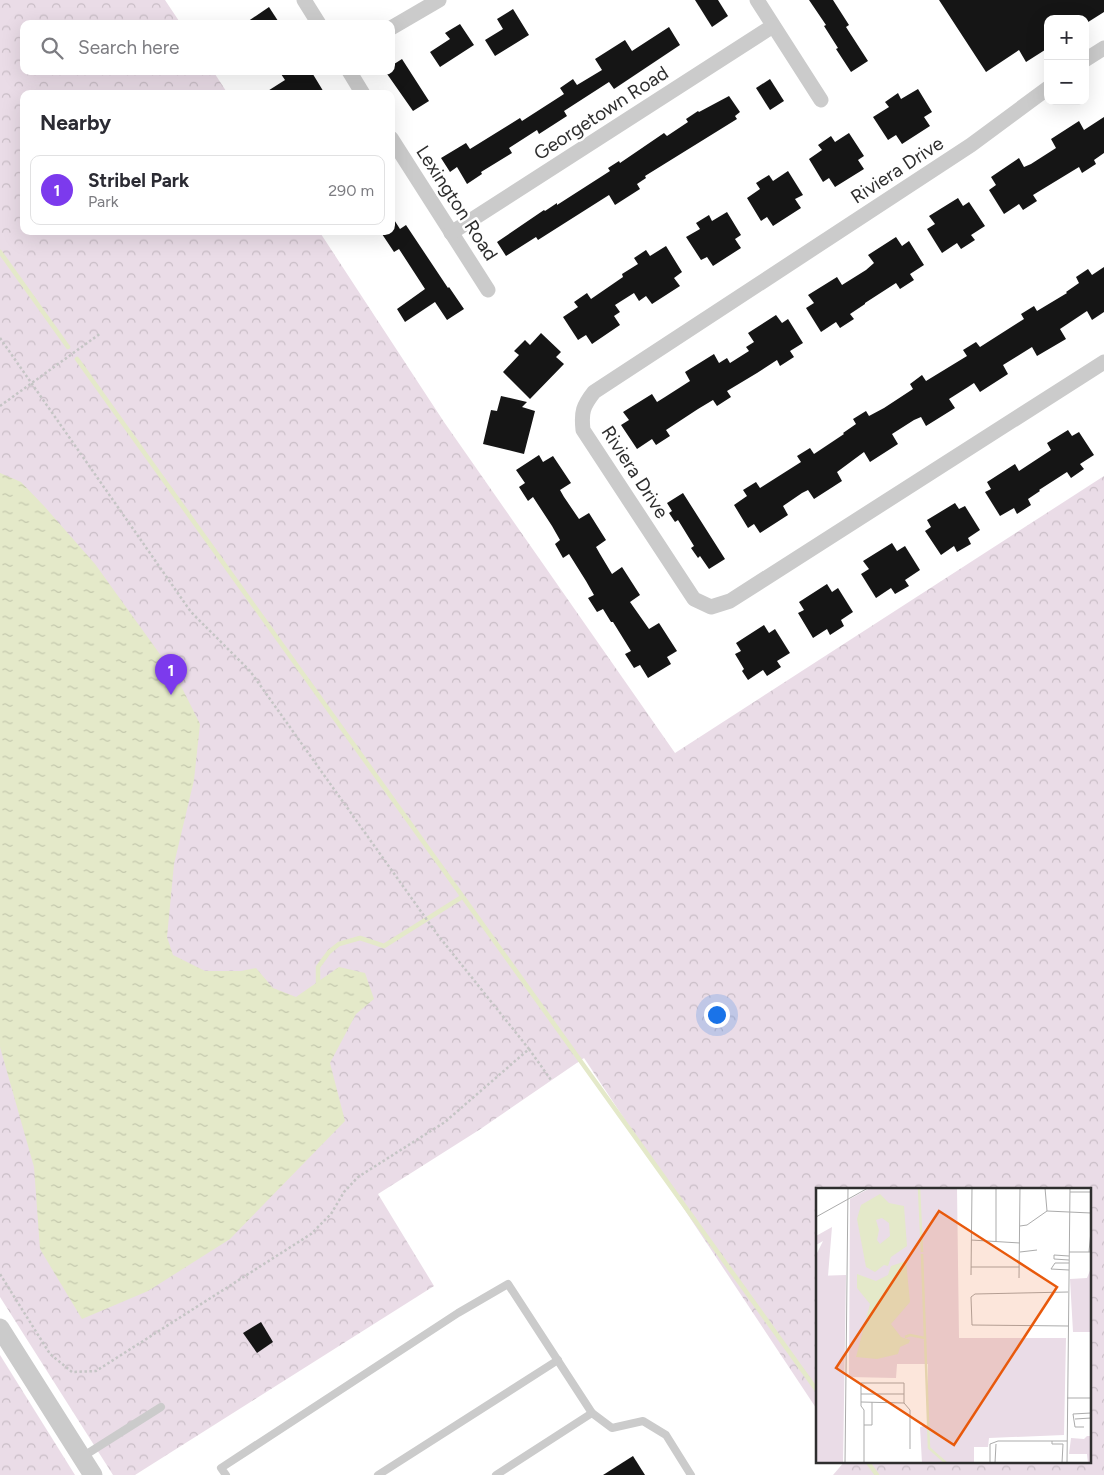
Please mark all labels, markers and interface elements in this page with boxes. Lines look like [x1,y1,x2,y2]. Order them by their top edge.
map controls [1044,15,1089,105]
button: + [1044,15,1089,60]
search box [20,20,395,75]
icon: search [38,34,66,62]
text: Search here [78,36,180,59]
button: − [1044,60,1089,105]
street label: Georgetown Road [529,61,673,165]
text: Nearby [40,110,111,135]
street label: Riviera Drive [846,132,948,208]
street label: Lexington Road [411,141,503,265]
text: Stribel Park [88,169,189,192]
text: 1 [54,181,60,200]
text: 290 m [328,181,374,200]
text: Park [88,192,118,211]
street label: Riviera Drive [597,421,673,523]
pin: 1 [155,654,187,695]
your location [704,1002,730,1028]
inset map [816,1188,1092,1462]

